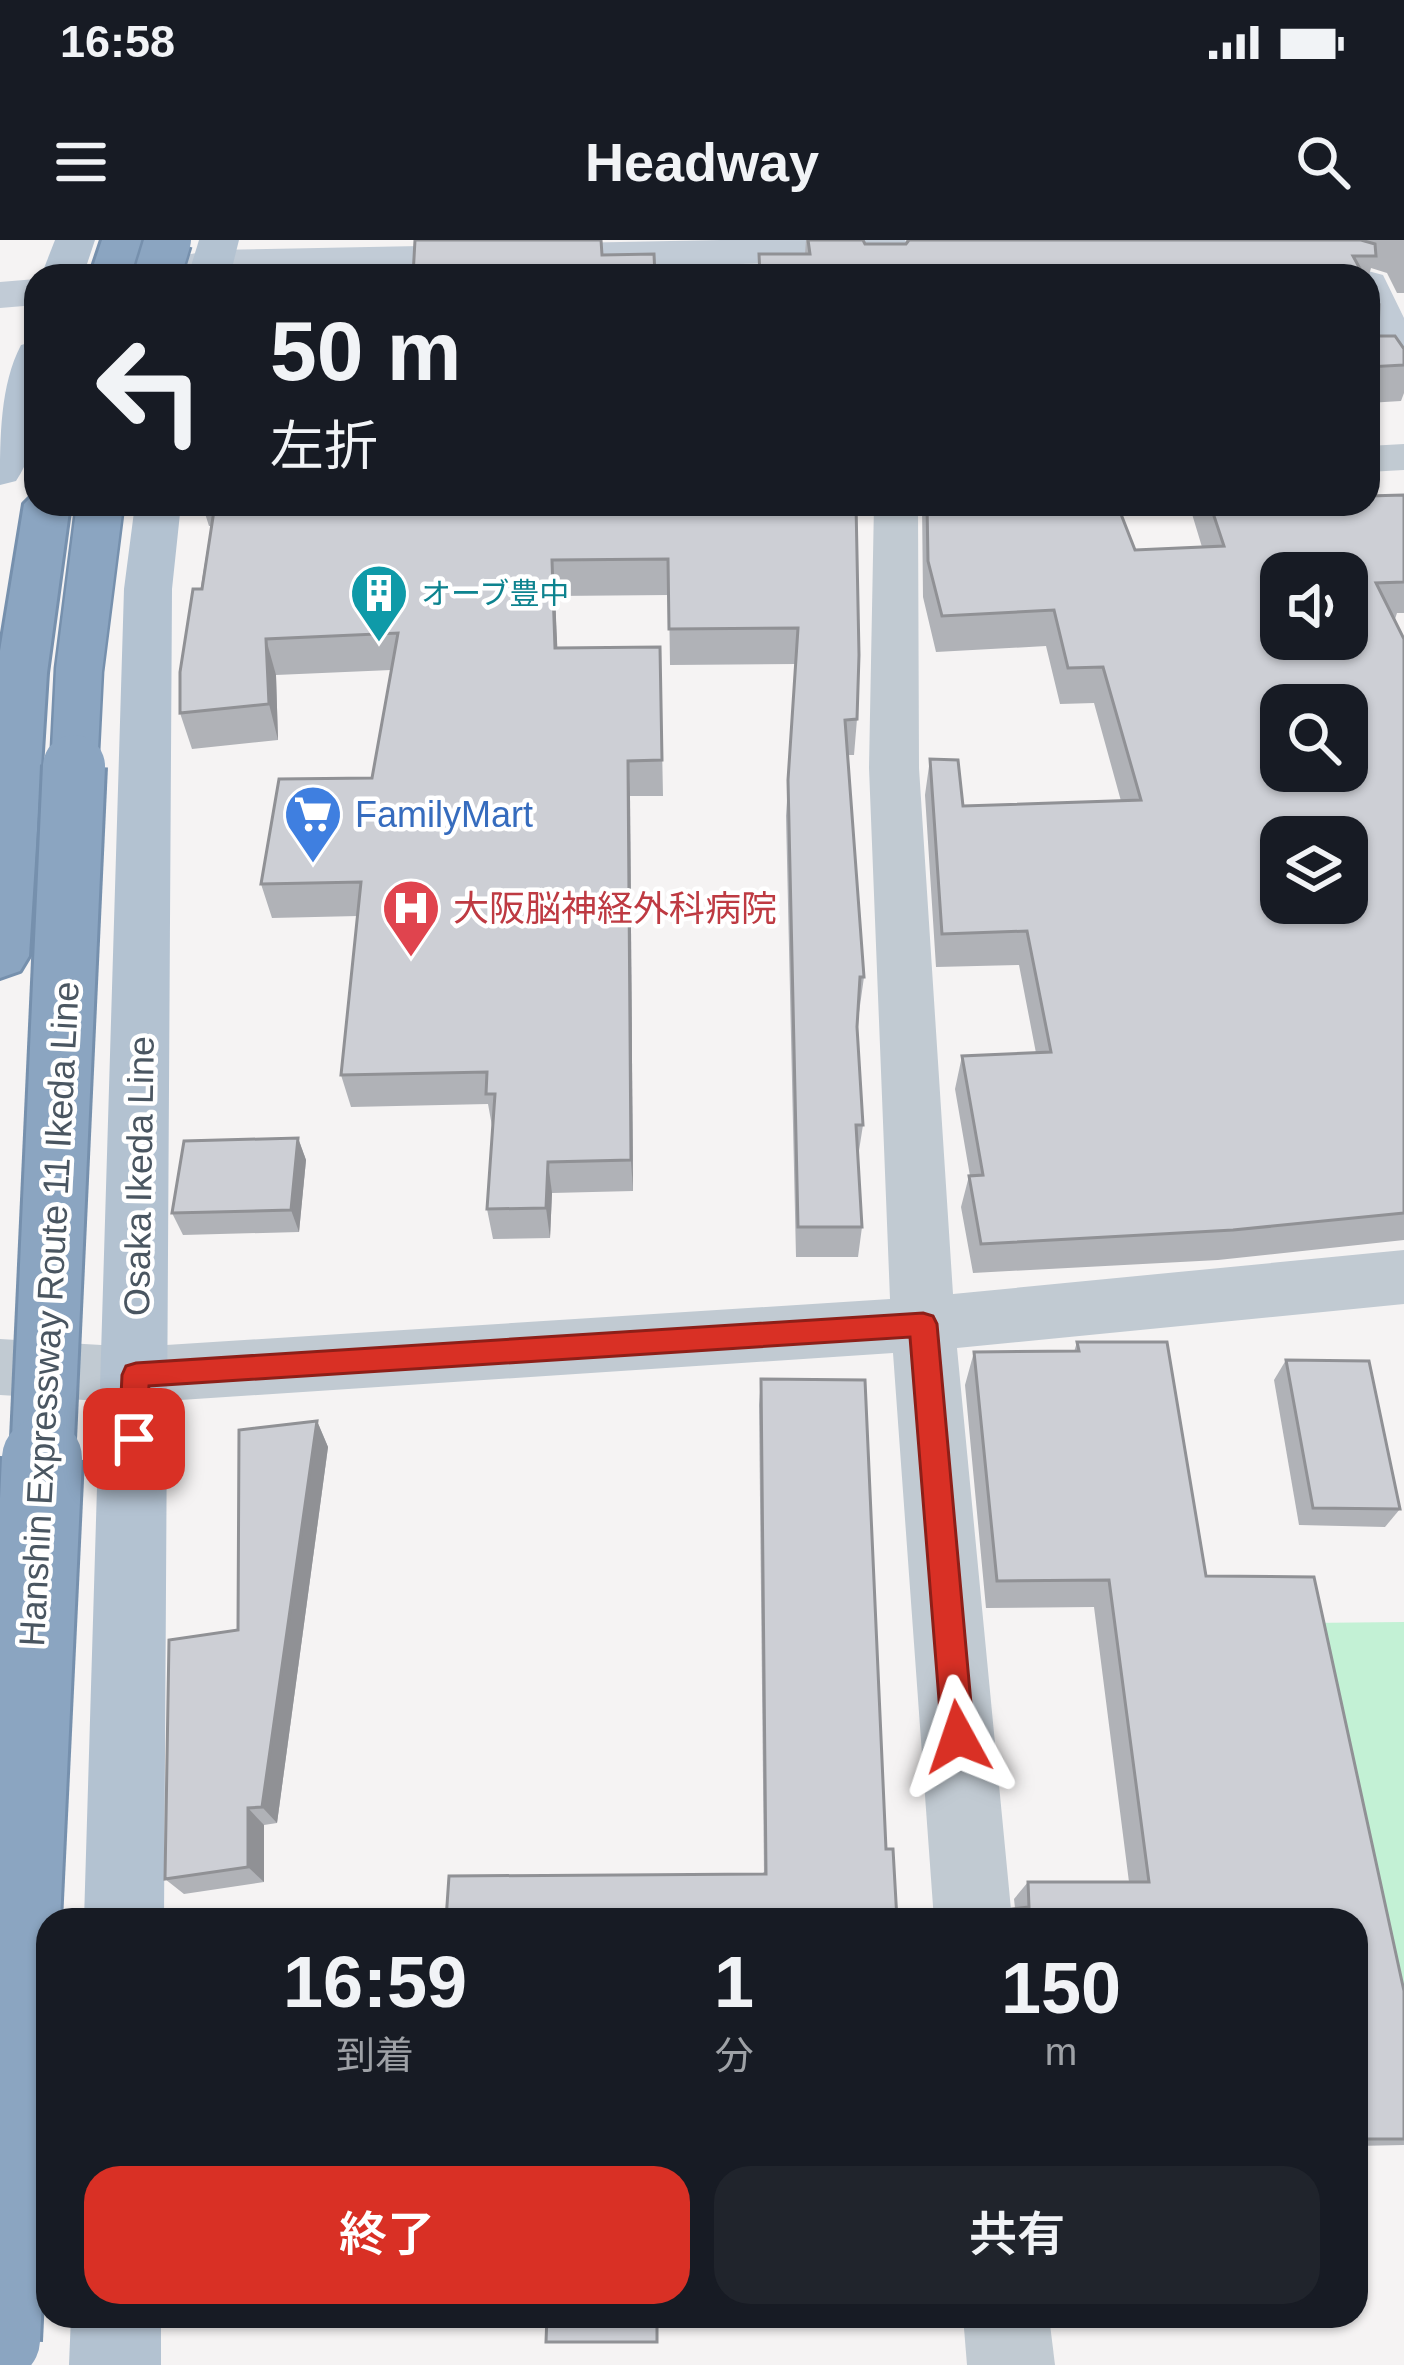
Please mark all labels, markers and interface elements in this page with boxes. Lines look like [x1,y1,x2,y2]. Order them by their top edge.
text: 16:58 [60,16,175,67]
icon: menu [48,129,114,195]
icon: search [1290,129,1356,195]
text: Headway [585,132,819,192]
text: 50 m [270,304,461,398]
icon: left [72,312,228,468]
text: 左折 [270,416,378,476]
map controls [1260,552,1368,924]
button: sound [1260,552,1368,660]
building icon: オーブ豊中 [348,562,410,644]
place label: オーブ豊中 [421,577,569,610]
button: search [1260,684,1368,792]
supermarket icon: FamilyMart [282,783,344,865]
place label: FamilyMart [355,794,533,835]
button: layers [1260,816,1368,924]
hospital icon: 大阪脳神経外科病院 [380,877,442,959]
place label: 大阪脳神経外科病院 [453,888,777,929]
street label: Hanshin Expressway Route 11 Ikeda Line [11,981,87,1647]
street label: Osaka Ikeda Line [116,1036,162,1316]
pin [83,1388,185,1490]
icon: arrive [101,1406,167,1472]
position arrow [895,1674,1021,1800]
text: 16:59 [283,1942,467,2022]
text: 1 [714,1942,754,2022]
text: 150 [1001,1948,1121,2028]
text: m [1045,2030,1077,2073]
text: 到着 [336,2034,414,2077]
text: 分 [714,2034,754,2077]
button: 終了 [84,2166,690,2304]
button: 共有 [714,2166,1320,2304]

